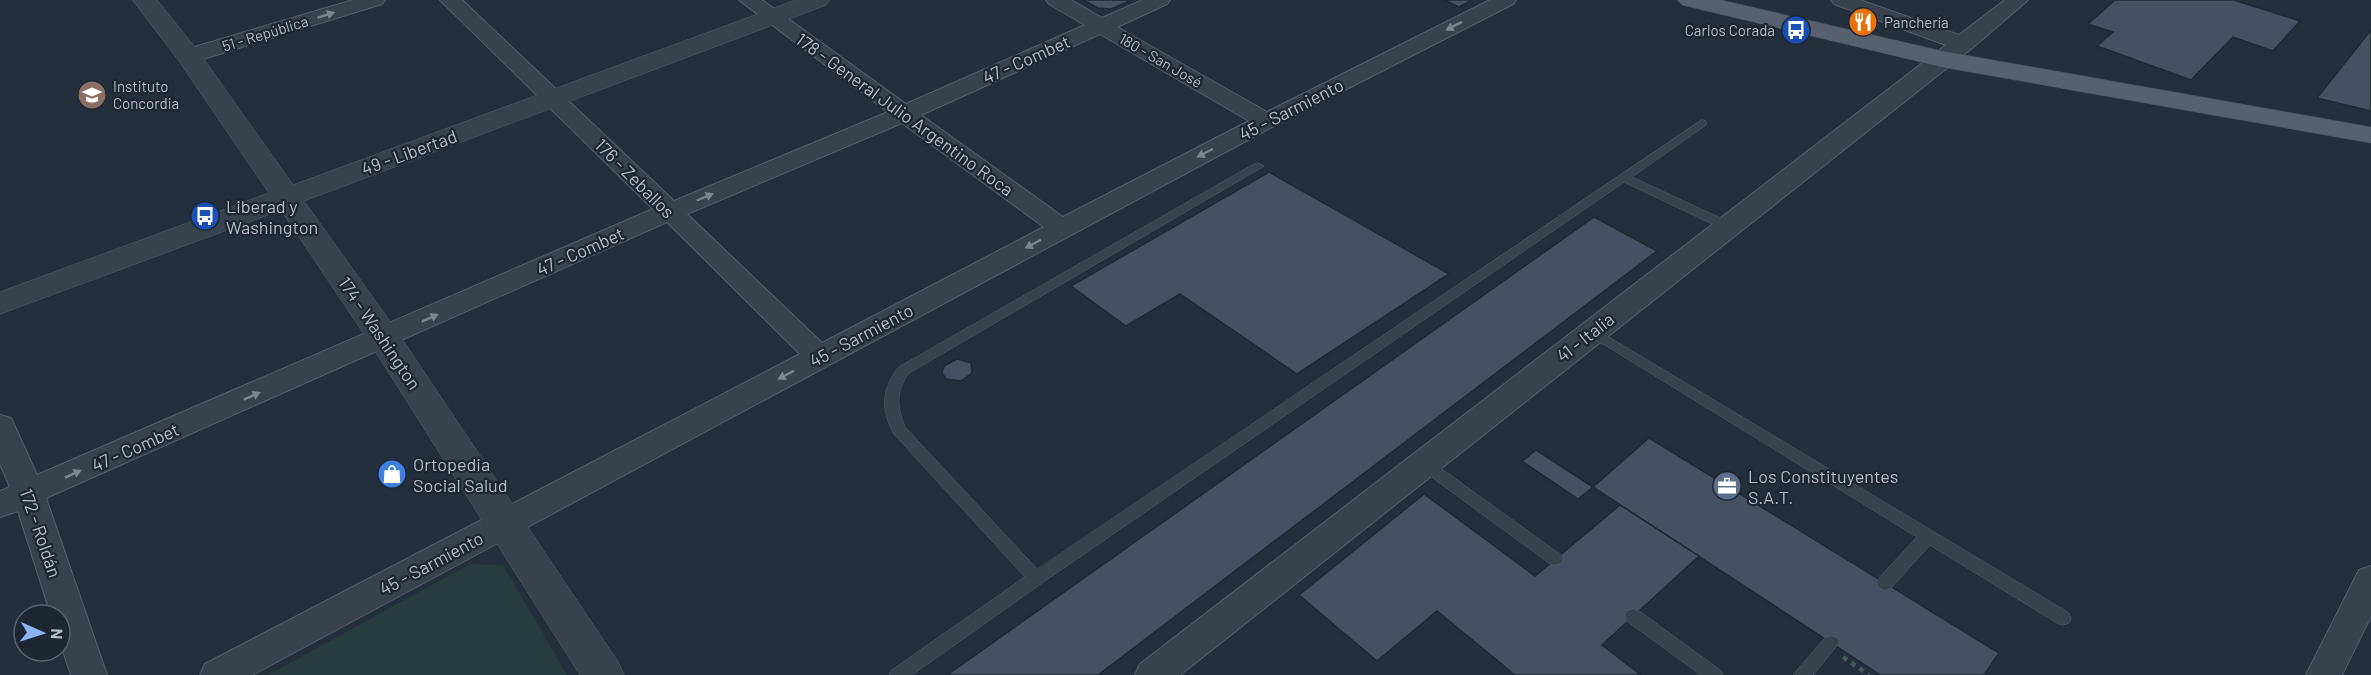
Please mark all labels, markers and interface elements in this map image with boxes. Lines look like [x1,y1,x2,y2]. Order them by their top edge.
restaurant icon: Panchería [1847,6,1879,38]
one-way arrow [317,10,335,19]
street label: 51 - República [220,11,310,55]
place label: Panchería [1884,13,1949,31]
bus stop icon: Carlos Corada [1780,14,1812,46]
one-way arrow [1445,21,1463,31]
place label: Carlos Corada [1685,21,1775,39]
street label: 178 - General Julio Argentino Roca [792,28,1018,200]
street label: 180 - San José [1116,29,1206,91]
street label: 47 - Combet [979,30,1073,88]
street label: 45 - Sarmiento [1235,73,1347,145]
place label: Instituto Concordia [113,77,179,112]
school or university icon: Instituto Concordia [76,79,108,111]
street label: 49 - Libertad [358,125,460,179]
street label: 176 - Zeballos [591,134,679,222]
one-way arrow [1196,148,1213,158]
one-way arrow [696,192,714,201]
place label: Liberad y Washington [226,195,318,238]
bus stop icon: Liberad y Washington [189,200,221,232]
street label: 47 - Combet [533,222,627,280]
one-way arrow [1024,239,1041,249]
street label: 174 - Washington [334,272,426,394]
street label: 45 - Sarmiento [805,298,917,372]
street label: 41 - Italia [1552,308,1618,366]
one-way arrow [422,313,439,322]
one-way arrow [778,370,795,380]
one-way arrow [243,391,260,400]
street label: 47 - Combet [88,418,182,476]
place label: Ortopedia Social Salud [413,453,508,496]
shop icon: Ortopedia Social Salud [376,458,408,490]
place label: Los Constituyentes S.A.T. [1748,465,1898,508]
one-way arrow [64,468,82,478]
office icon: Los Constituyentes S.A.T. [1711,470,1743,502]
street label: 172 - Roldán [16,486,66,580]
street label: 45 - Sarmiento [375,526,487,600]
north arrow [12,603,72,663]
text: N [48,628,67,640]

